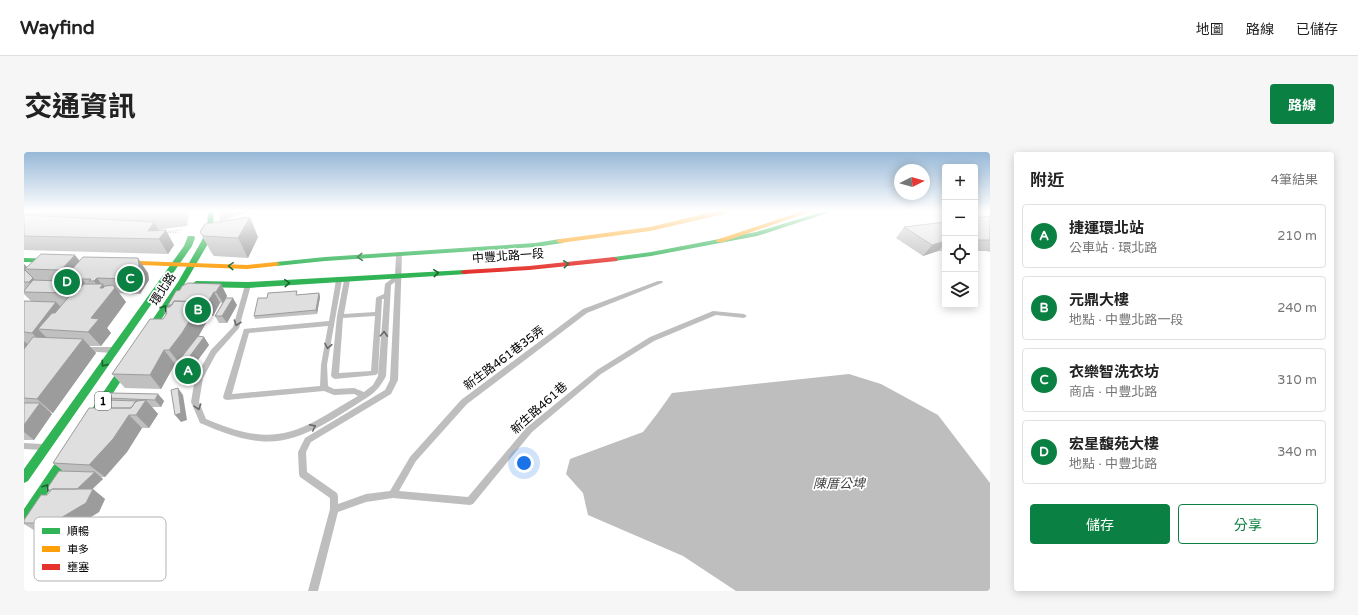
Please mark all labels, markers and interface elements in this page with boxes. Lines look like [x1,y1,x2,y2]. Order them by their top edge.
text: Wayfind [20,17,95,39]
text: 地圖 [1196,21,1224,38]
text: 路線 [1246,21,1274,38]
text: 已儲存 [1296,21,1338,38]
button: 路線 [1270,84,1334,124]
text: 交通資訊 [24,90,136,124]
north arrow [894,164,930,200]
map controls [942,164,978,308]
button: + [942,164,978,200]
text: 附近 [1030,170,1064,191]
text: 4筆結果 [1271,172,1318,188]
button: − [942,200,978,236]
text: 捷運環北站 [1069,219,1144,237]
text: A [1039,228,1049,244]
text: 210 m [1277,228,1317,244]
button: locate [942,236,978,272]
text: 公車站 · 環北路 [1069,240,1157,256]
street label: 中豐北路一段 [472,247,544,265]
one-way arrow [357,252,363,261]
one-way arrow [563,260,569,269]
one-way arrow [228,262,234,270]
pin: C [117,264,143,294]
pin: D [54,267,80,297]
one-way arrow [433,269,439,278]
street label: 環北路 [147,270,179,308]
button: layers [942,272,978,308]
one-way arrow [284,279,290,288]
text: 元鼎大樓 [1069,291,1129,309]
pin: B [185,295,211,325]
text: B [1039,300,1049,316]
text: 240 m [1277,300,1317,316]
one-way arrow [159,306,166,313]
text: 地點 · 中豐北路一段 [1069,312,1183,328]
one-way arrow [233,319,242,326]
street label: 新生路461巷35弄 [461,323,547,393]
one-way arrow [380,331,388,337]
one-way arrow [324,343,332,349]
pin: A [175,356,201,386]
one-way arrow [101,360,109,367]
text: 衣樂智洗衣坊 [1069,363,1159,381]
text: C [1039,372,1049,388]
text: 310 m [1277,372,1317,388]
street label: 新生路461巷 [508,379,570,437]
text: 商店 · 中豐北路 [1069,384,1157,400]
road number: 1 [95,392,111,410]
one-way arrow [193,403,202,410]
one-way arrow [308,424,316,432]
text: 宏星馥苑大樓 [1069,435,1159,453]
text: D [1039,444,1049,460]
text: 340 m [1277,444,1317,460]
your location [514,453,534,473]
text: 地點 · 中豐北路 [1069,456,1157,472]
water label: 陳厝公埤 [813,476,867,492]
one-way arrow [41,484,48,491]
button: 儲存 [1030,504,1170,544]
button: 分享 [1178,504,1318,544]
legend [34,517,166,581]
text: 順暢 [67,525,89,538]
text: 車多 [67,543,89,556]
text: 壅塞 [67,561,89,574]

